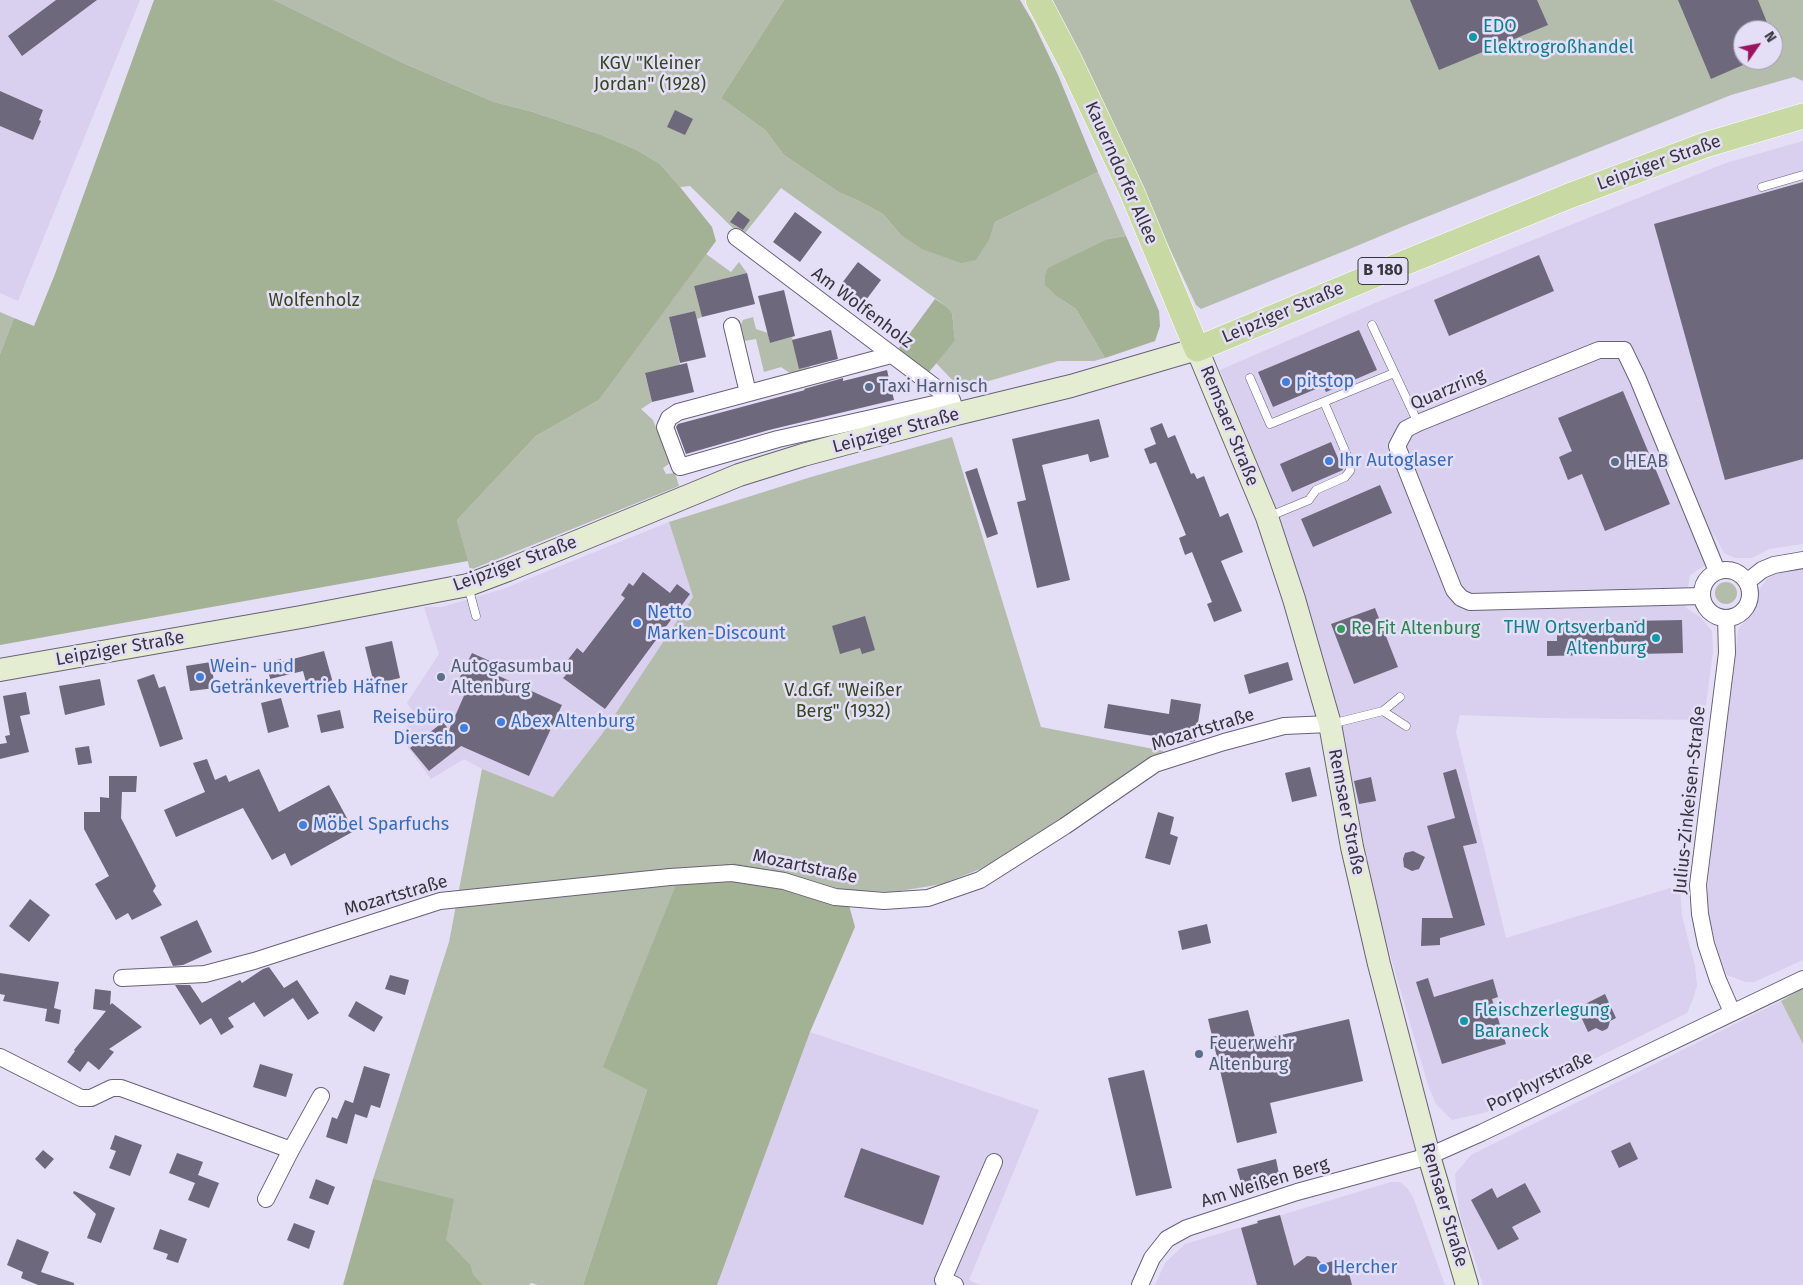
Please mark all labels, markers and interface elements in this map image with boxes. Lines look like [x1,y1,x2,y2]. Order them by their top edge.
place label: EDO Elektrogroßhandel [1483,16,1634,58]
north arrow [1733,20,1783,70]
text: N [1760,29,1780,46]
marker: EDO Elektrogroßhandel [1467,31,1479,43]
park label: KGV "Kleiner Jordan" (1928) [594,53,706,96]
street label: Kauerndorfer Allee [1080,98,1162,248]
street label: Leipziger Straße [1594,131,1724,195]
road number: B 180 [1358,258,1408,284]
street label: Am Wolfenholz [807,263,917,353]
street label: Leipziger Straße [1219,278,1347,348]
park label: Wolfenholz [268,290,360,312]
street label: Remsaer Straße [1195,362,1263,490]
street label: Quarzring [1407,365,1489,415]
place label: pitstop [1296,371,1354,393]
place label: Taxi Harnisch [879,376,988,398]
marker: pitstop [1280,376,1292,388]
marker: Taxi Harnisch [863,381,875,393]
street label: Leipziger Straße [830,404,962,458]
place label: Ihr Autoglaser [1339,450,1453,472]
place label: HEAB [1625,451,1668,473]
marker: Ihr Autoglaser [1323,455,1335,467]
marker: HEAB [1609,456,1621,468]
street label: Leipziger Straße [450,532,580,596]
place label: Netto Marken-Discount [647,602,786,644]
marker: Netto Marken-Discount [631,617,643,629]
place label: THW Ortsverband Altenburg [1504,617,1646,660]
place label: Re Fit Altenburg [1351,618,1480,640]
marker: Re Fit Altenburg [1335,623,1347,635]
street label: Leipziger Straße [54,627,186,671]
marker: THW Ortsverband Altenburg [1650,632,1662,644]
place label: Wein- und Getränkevertrieb Häfner [210,656,408,699]
place label: Autogasumbau Altenburg [451,656,572,699]
marker: Wein- und Getränkevertrieb Häfner [194,671,206,683]
marker: Autogasumbau Altenburg [435,671,447,683]
park label: V.d.Gf. "Weißer Berg" (1932) [784,680,902,722]
street label: Mozartstraße [1149,704,1257,756]
street label: Julius-Zinkeisen-Straße [1669,705,1711,895]
place label: Reisebüro Diersch [372,707,454,750]
place label: Abex Altenburg [511,711,635,733]
marker: Abex Altenburg [495,716,507,728]
marker: Reisebüro Diersch [458,722,470,734]
street label: Remsaer Straße [1323,747,1369,877]
place label: Möbel Sparfuchs [313,814,449,836]
marker: Möbel Sparfuchs [297,819,309,831]
street label: Mozartstraße [751,845,859,889]
street label: Mozartstraße [342,871,450,921]
place label: Fleischzerlegung Baraneck [1474,1000,1609,1042]
marker: Fleischzerlegung Baraneck [1458,1015,1470,1027]
place label: Feuerwehr Altenburg [1209,1033,1294,1076]
street label: Porphyrstraße [1483,1047,1597,1117]
marker: Feuerwehr Altenburg [1193,1048,1205,1060]
street label: Remsaer Straße [1416,1140,1472,1270]
street label: Am Weißen Berg [1198,1153,1332,1213]
place label: Hercher [1333,1257,1397,1279]
marker: Hercher [1317,1262,1329,1274]

